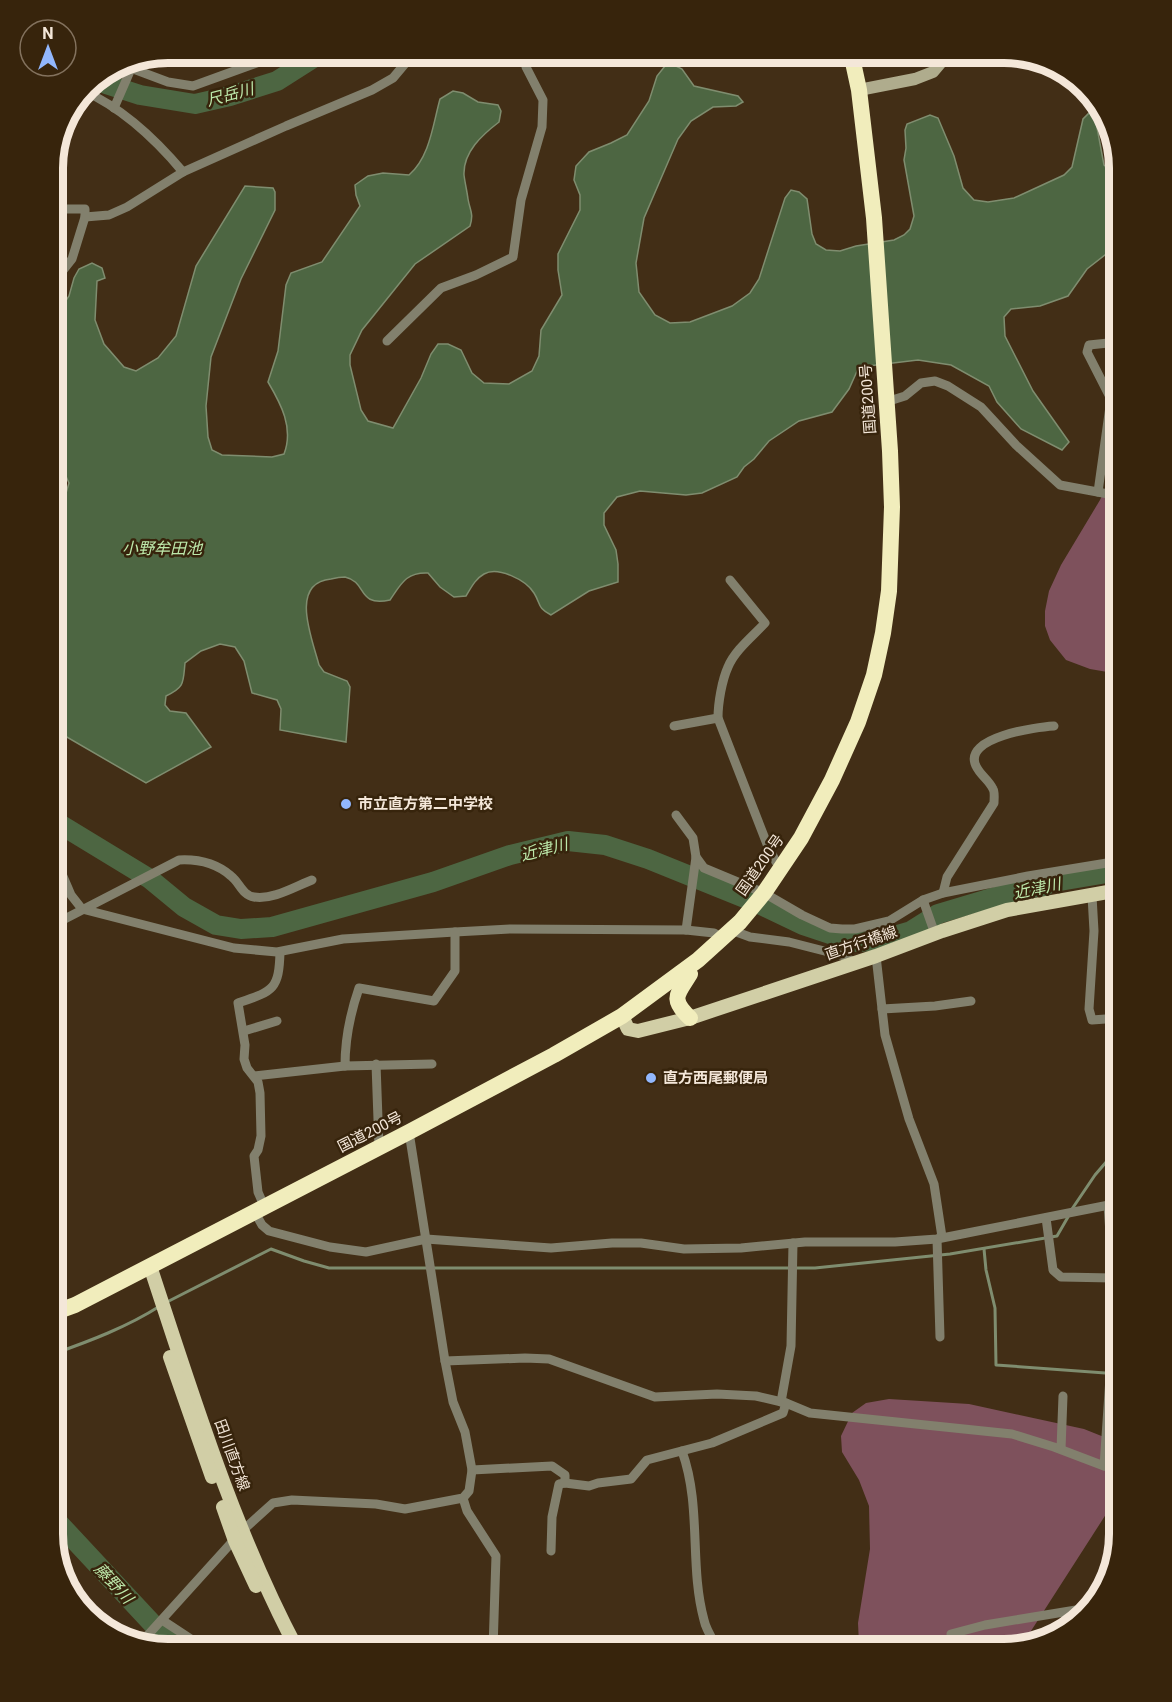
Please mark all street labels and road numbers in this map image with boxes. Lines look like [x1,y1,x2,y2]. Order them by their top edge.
street label: 国道200号 [857,363,879,435]
street label: 国道200号 [732,831,788,899]
street label: 直方行橋線 [823,922,899,964]
street label: 国道200号 [335,1108,405,1156]
street label: 田川直方線 [211,1417,253,1493]

